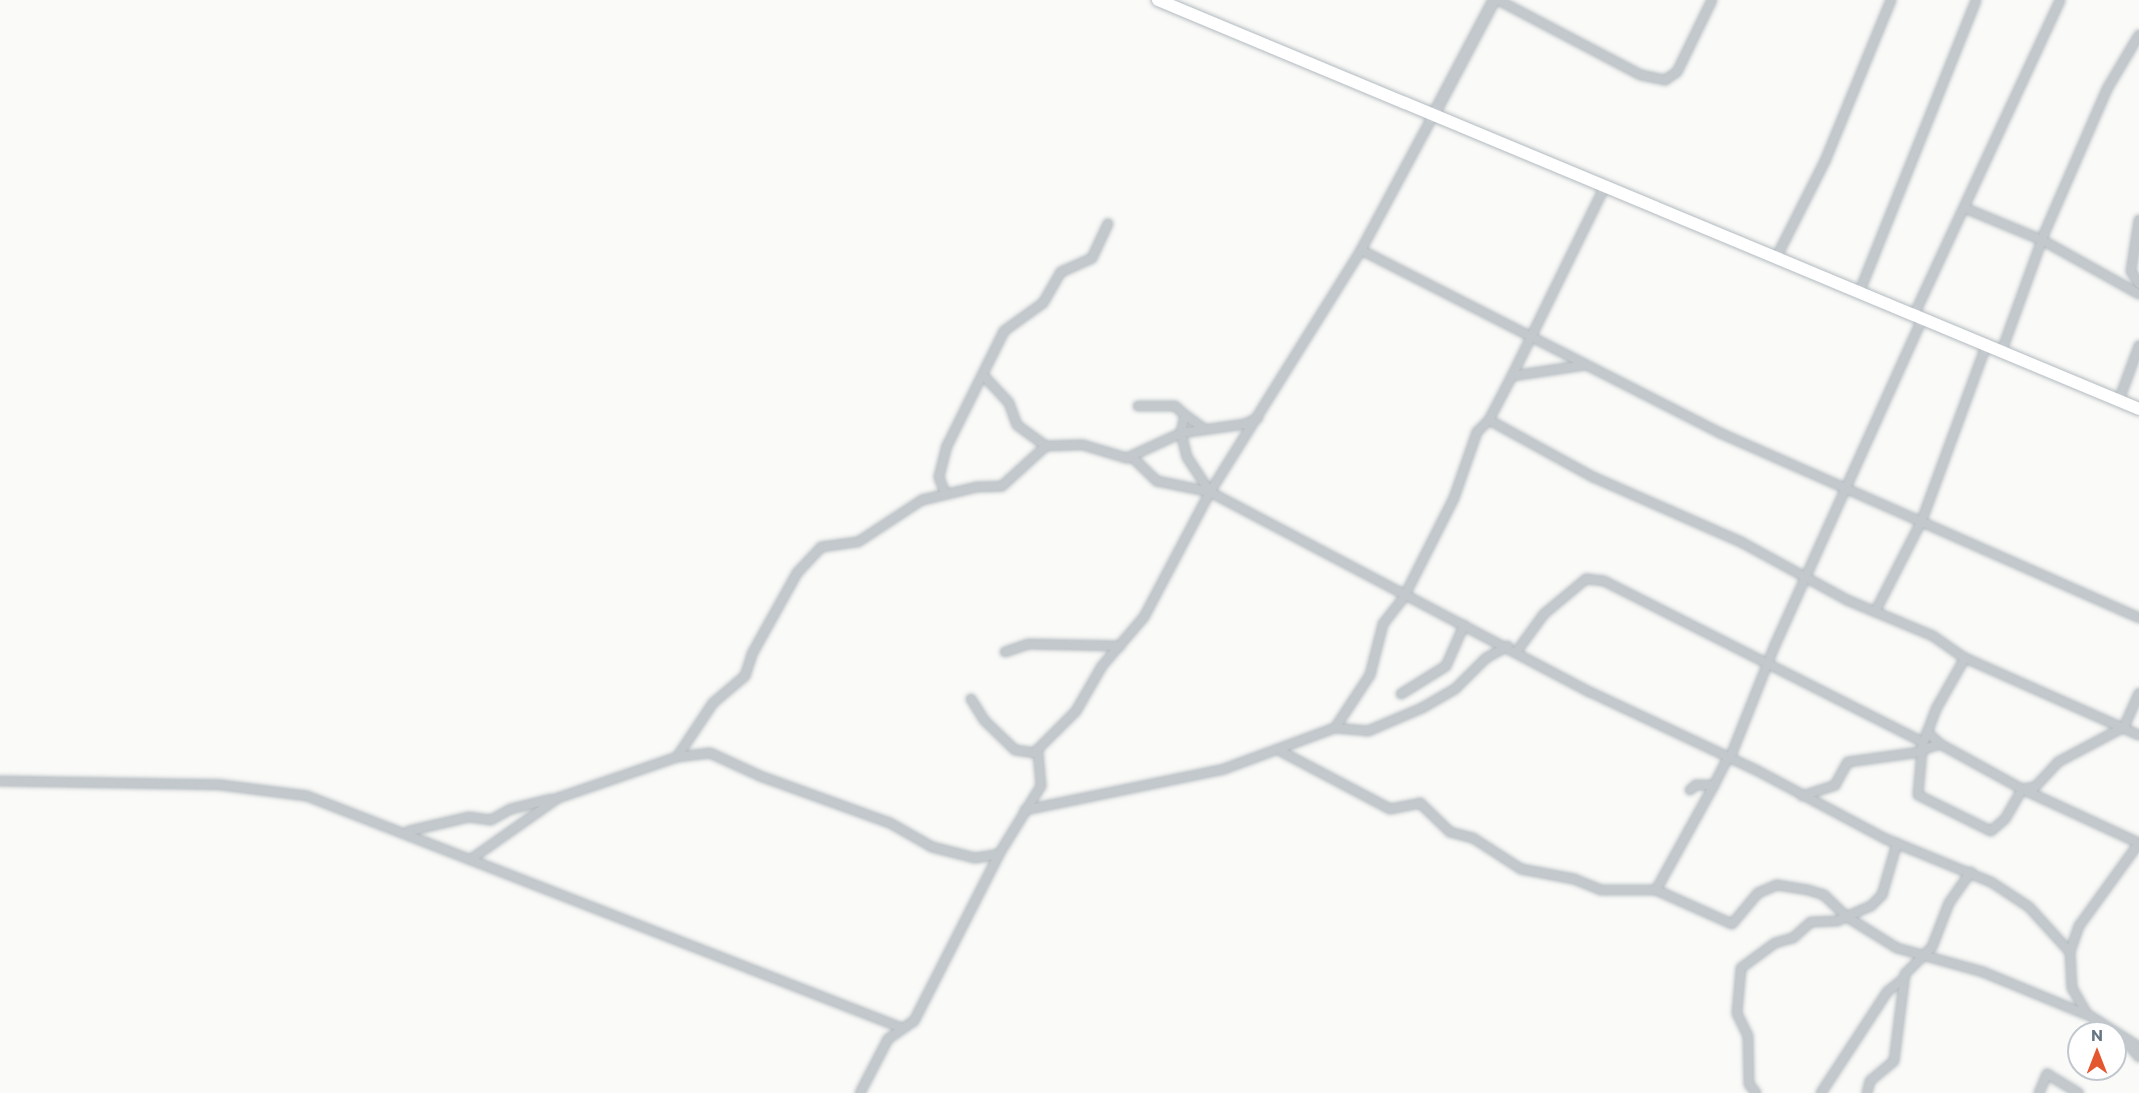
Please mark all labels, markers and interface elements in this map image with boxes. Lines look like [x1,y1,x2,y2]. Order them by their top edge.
north arrow [2067,1021,2127,1081]
text: N [2091,1025,2103,1044]

